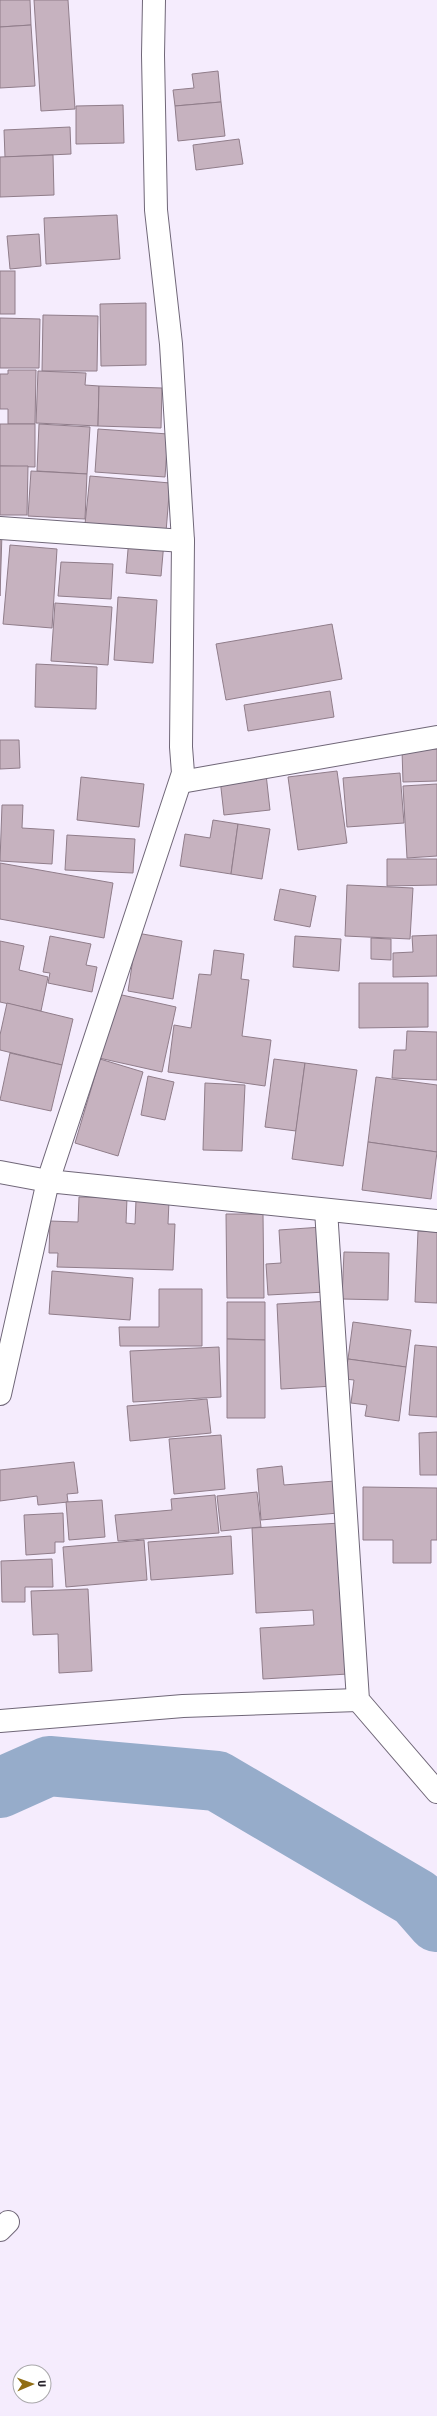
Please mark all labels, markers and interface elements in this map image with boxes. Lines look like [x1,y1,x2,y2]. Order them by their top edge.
north arrow [12,2364,52,2404]
text: U [35,2380,48,2387]

